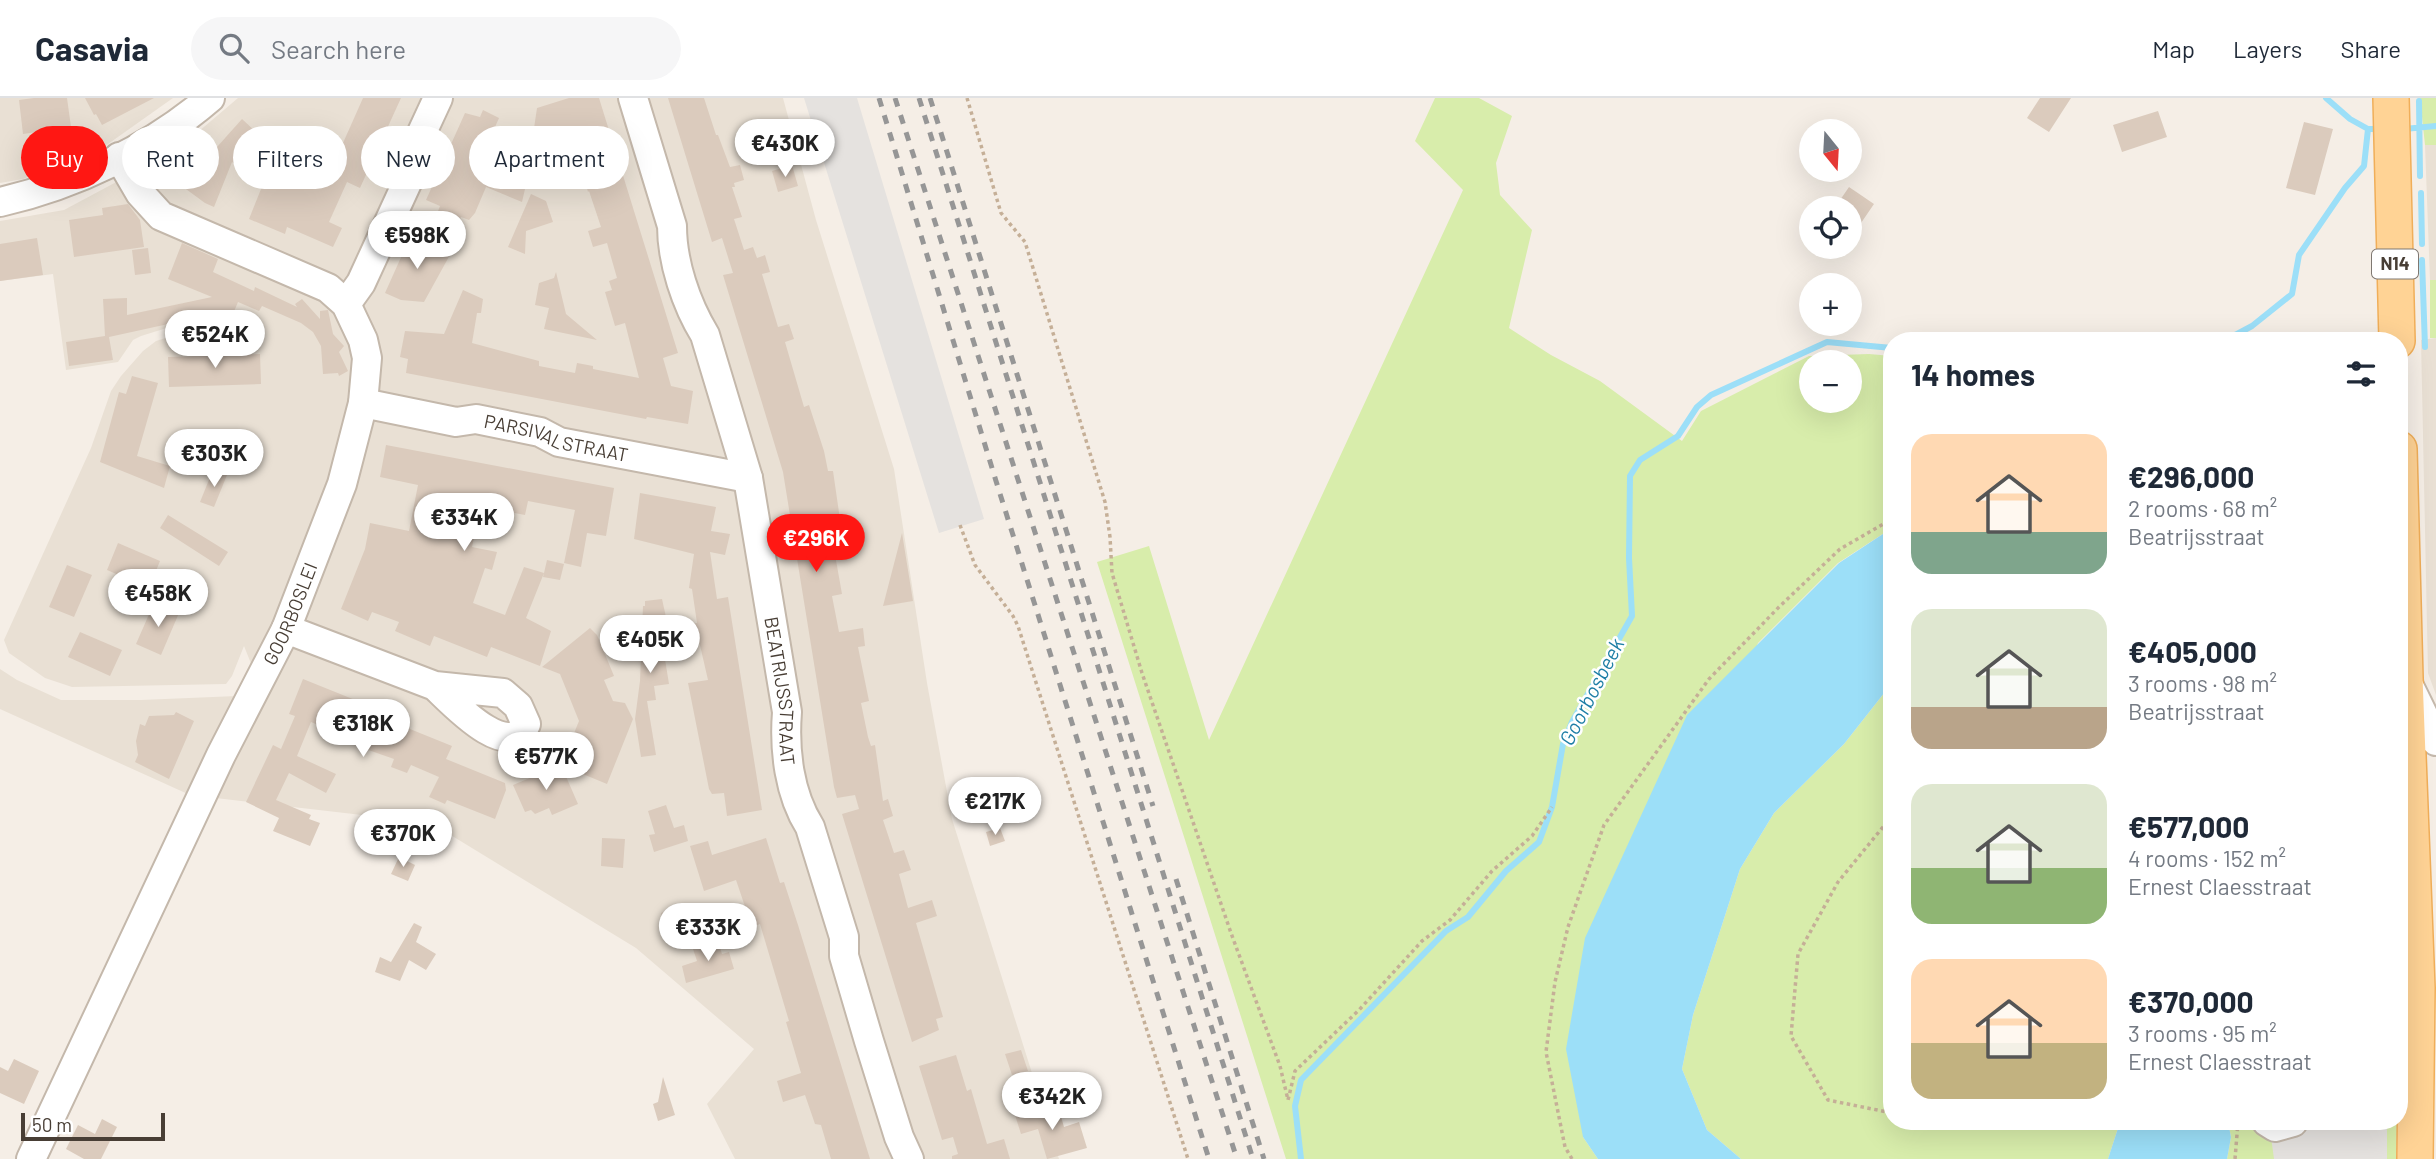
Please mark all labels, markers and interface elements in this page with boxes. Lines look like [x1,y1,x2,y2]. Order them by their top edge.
search box [191,17,681,80]
text: Casavia [35,28,149,68]
icon: search [215,29,253,67]
text: Search here [271,33,406,64]
text: Map [2152,34,2195,63]
text: Layers [2233,34,2302,63]
text: Share [2340,34,2401,63]
north arrow [1799,119,1862,182]
map controls [1799,119,1862,413]
pin: €430K [736,120,834,179]
chip: Buy [21,126,108,189]
chip: Rent [122,126,219,189]
chip: Filters [233,126,347,189]
chip: New [361,126,455,189]
chip: Apartment [469,126,629,189]
text: €430K [751,128,819,156]
button: locate [1799,196,1862,259]
pin: €598K [368,212,466,271]
text: €598K [384,220,450,248]
road number: N14 [2372,250,2418,279]
button: + [1799,273,1862,336]
pin: €524K [166,310,264,370]
text: €524K [181,319,249,347]
button: − [1799,350,1862,413]
icon: filters [2342,355,2380,393]
text: 14 homes [1911,356,2035,392]
street label: PARSIVALSTRAAT [482,409,630,466]
pin: €303K [165,430,263,489]
text: €303K [181,438,247,466]
text: €296,000 [2128,458,2254,494]
icon: home [1967,462,2051,546]
pin: €334K [415,494,513,553]
text: 2 rooms · 68 m² [2128,494,2277,522]
text: €334K [430,502,498,530]
pin: €296K [767,514,865,574]
text: Beatrijsstraat [2128,522,2265,550]
text: €296K [783,523,849,551]
street label: GOORBOSLEI [258,559,322,668]
pin: €458K [109,570,207,629]
text: €458K [124,578,192,606]
street label: BEATRIJSSTRAAT [760,615,800,767]
pin: €405K [601,616,699,675]
text: €405K [616,624,684,652]
water label: Goorbosbeek [1553,633,1629,749]
text: €405,000 [2128,633,2257,669]
icon: home [1967,637,2051,721]
text: 3 rooms · 98 m² [2128,669,2277,697]
text: Beatrijsstraat [2128,697,2265,725]
pin: €318K [314,700,412,759]
text: €318K [332,708,394,736]
pin: €577K [497,732,595,792]
text: €577K [514,741,578,769]
pin: €217K [946,778,1044,837]
text: €217K [964,786,1026,814]
text: €577,000 [2128,808,2249,844]
pin: €370K [354,810,452,869]
icon: home [1967,812,2051,896]
text: €370K [370,818,436,846]
text: 4 rooms · 152 m² [2128,844,2286,872]
text: Ernest Claesstraat [2128,872,2312,900]
pin: €333K [659,904,757,963]
text: €333K [675,912,741,940]
text: €370,000 [2128,983,2254,1019]
icon: home [1967,987,2051,1071]
text: 3 rooms · 95 m² [2128,1019,2277,1047]
text: Ernest Claesstraat [2128,1047,2312,1075]
pin: €342K [1003,1072,1101,1132]
text: €342K [1018,1081,1086,1109]
scale bar [21,1110,164,1142]
text: 50 m [32,1113,72,1136]

